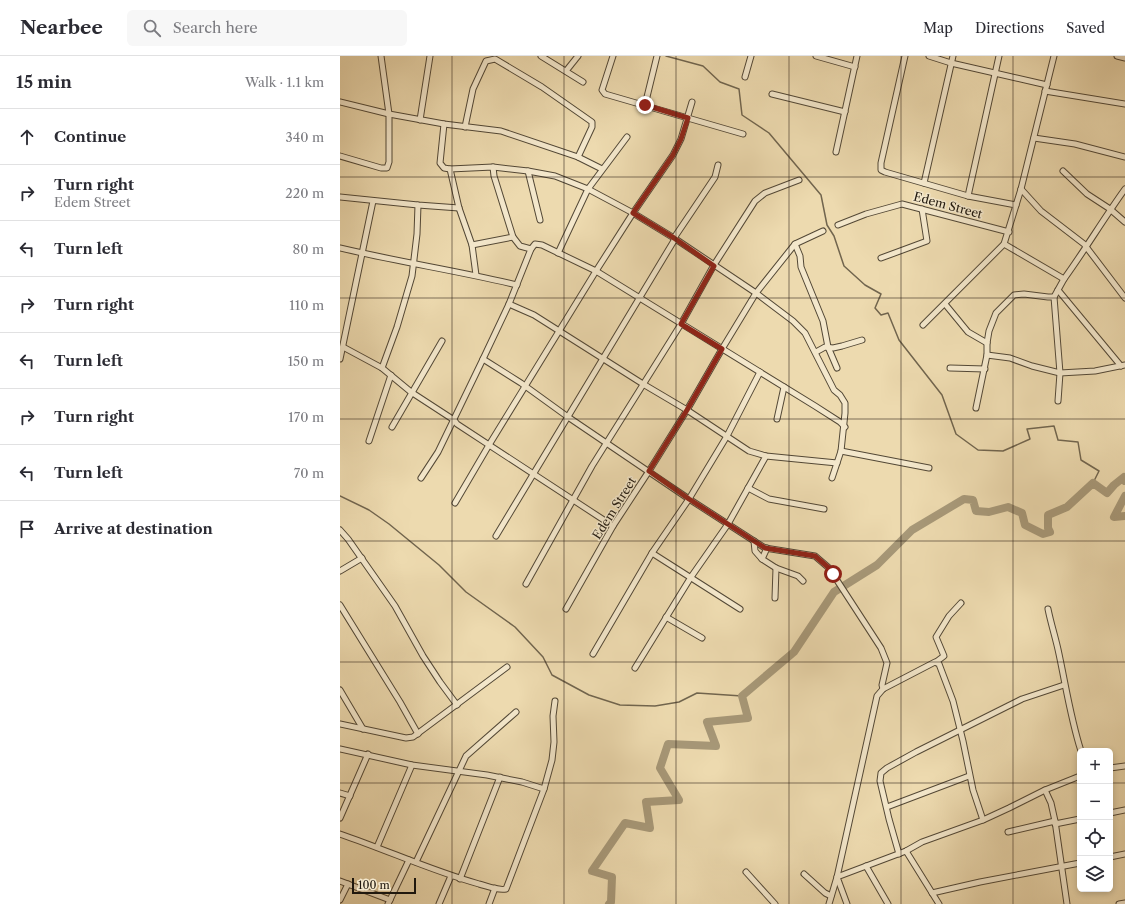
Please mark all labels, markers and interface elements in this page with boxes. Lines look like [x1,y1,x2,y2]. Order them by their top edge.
search box [127,10,407,46]
text: Nearbee [20,16,103,39]
icon: search [141,17,163,39]
text: Search here [173,18,258,37]
text: Map [923,19,953,37]
text: Directions [975,19,1044,37]
text: Saved [1066,19,1105,37]
text: 15 min [16,72,72,92]
text: Walk · 1.1 km [245,74,324,90]
route end [636,96,654,114]
icon: ahead [16,126,38,148]
text: Continue [54,127,126,146]
text: 340 m [286,129,324,145]
text: Turn right [54,175,134,194]
icon: right [16,182,38,204]
text: 220 m [285,185,324,201]
street label: Edem Street [912,189,985,222]
text: Edem Street [54,194,131,210]
icon: left [16,238,38,260]
text: Turn left [54,239,123,258]
text: 80 m [292,241,324,257]
icon: right [16,294,38,316]
text: Turn right [54,295,134,314]
text: 110 m [289,297,324,313]
icon: left [16,350,38,372]
text: Turn left [54,351,123,370]
text: 150 m [288,353,324,369]
icon: right [16,406,38,428]
text: Turn right [54,407,134,426]
text: 170 m [288,409,324,425]
icon: left [16,462,38,484]
text: Turn left [54,463,123,482]
text: 70 m [294,465,324,481]
street label: Edem Street [589,473,639,542]
icon: arrive [16,518,38,540]
text: Arrive at destination [54,519,213,538]
route start [824,565,842,583]
map controls [1077,748,1113,892]
button: + [1077,748,1113,784]
button: − [1077,784,1113,820]
button: locate [1077,820,1113,856]
button: layers [1077,856,1113,892]
scale bar [352,876,416,895]
text: 100 m [358,878,390,892]

